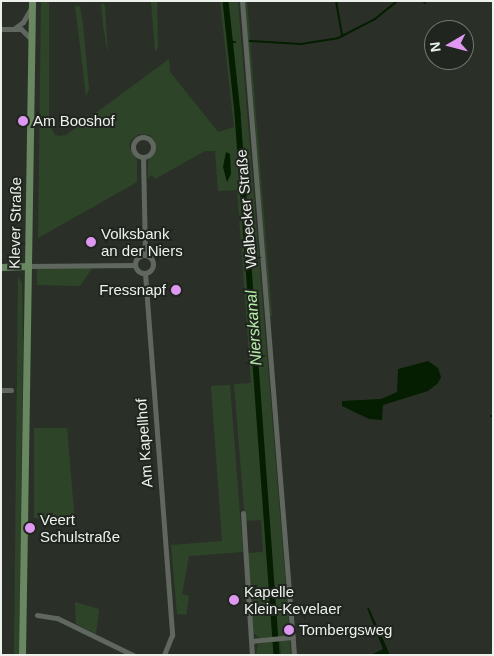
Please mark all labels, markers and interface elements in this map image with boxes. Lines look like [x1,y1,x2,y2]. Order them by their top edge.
north arrow [424,20,474,70]
text: N [427,41,444,53]
place label: Am Booshof [33,112,115,130]
marker: Am Booshof [17,115,29,127]
street label: Walbecker Straße [232,149,260,269]
street label: Klever Straße [5,177,25,269]
place label: Volksbank an der Niers [101,224,183,259]
marker: Volksbank an der Niers [85,236,97,248]
place label: Fressnapf [99,281,166,299]
marker: Fressnapf [170,284,182,296]
water label: Nierskanal [242,290,266,366]
street label: Am Kapellhof [132,398,156,488]
place label: Veert Schulstraße [40,510,120,545]
marker: Veert Schulstraße [24,522,36,534]
place label: Kapelle Klein-Kevelaer [244,582,342,617]
marker: Kapelle Klein-Kevelaer [228,594,240,606]
place label: Tombergsweg [299,621,392,639]
marker: Tombergsweg [283,624,295,636]

